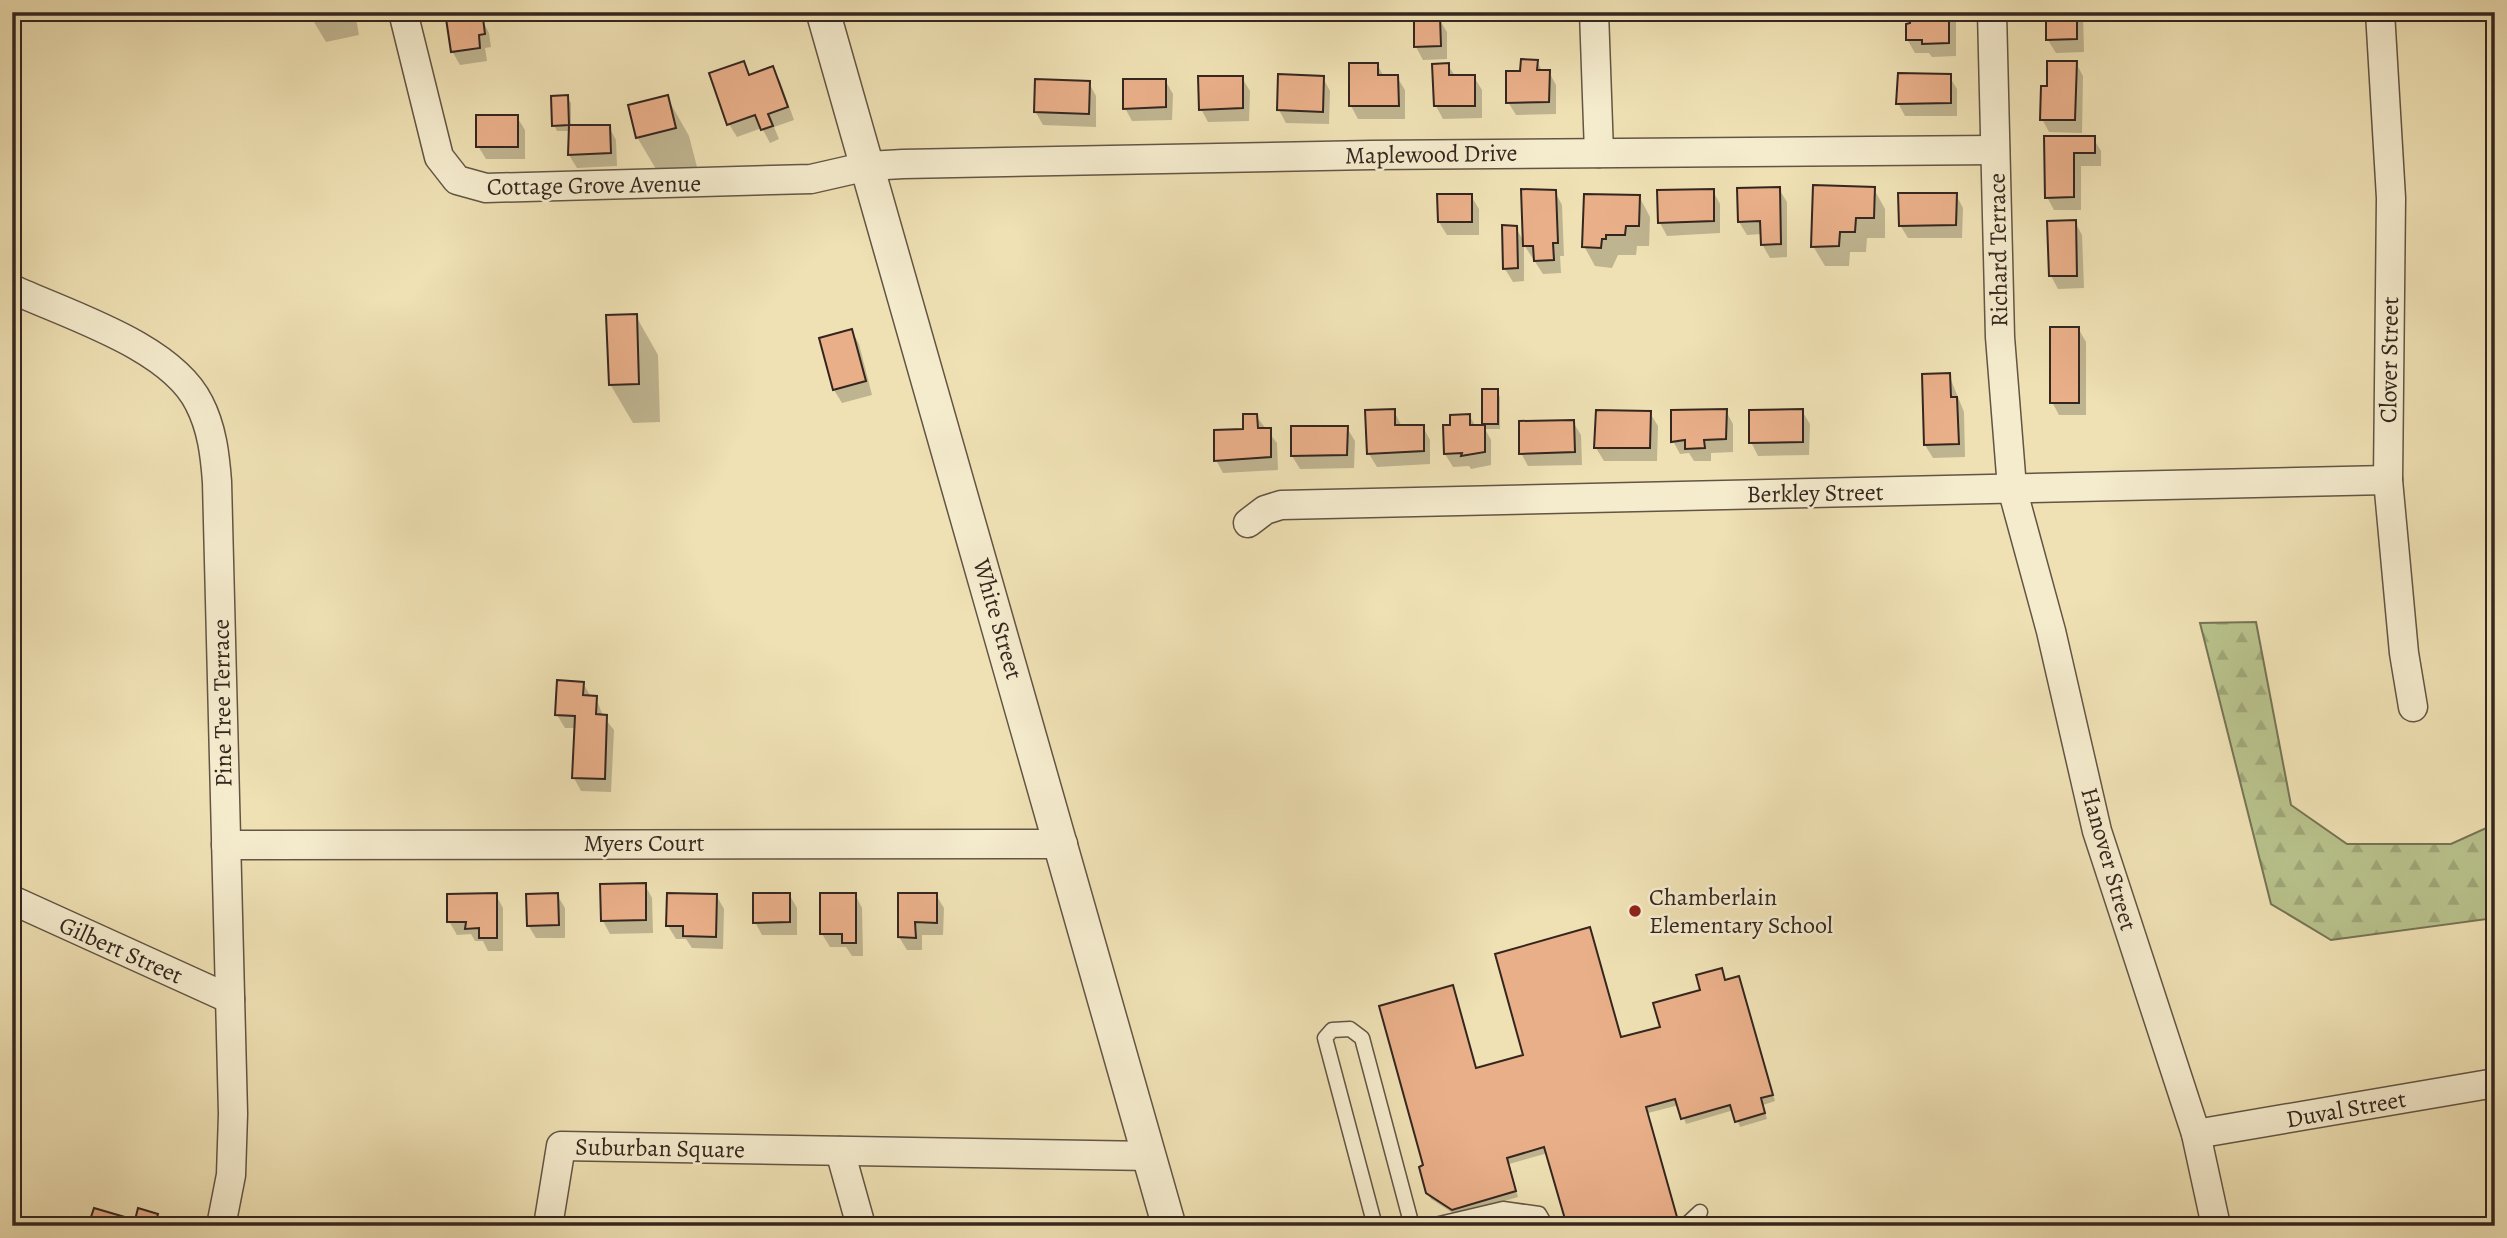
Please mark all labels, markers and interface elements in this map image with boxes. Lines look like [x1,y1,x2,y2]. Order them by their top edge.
street label: Maplewood Drive [1344,136,1518,172]
street label: Cottage Grove Avenue [487,167,701,203]
street label: Richard Terrace [1981,173,2015,327]
street label: Clover Street [2372,296,2406,424]
street label: Berkley Street [1746,476,1884,510]
street label: White Street [965,554,1031,683]
street label: Pine Tree Terrace [205,619,239,787]
street label: Hanover Street [2073,784,2145,934]
street label: Myers Court [583,827,705,859]
place label: Chamberlain Elementary School [1649,881,1833,941]
marker: Chamberlain Elementary School [1627,903,1643,919]
street label: Gilbert Street [54,909,188,991]
street label: Duval Street [2284,1083,2408,1135]
street label: Suburban Square [575,1131,745,1165]

